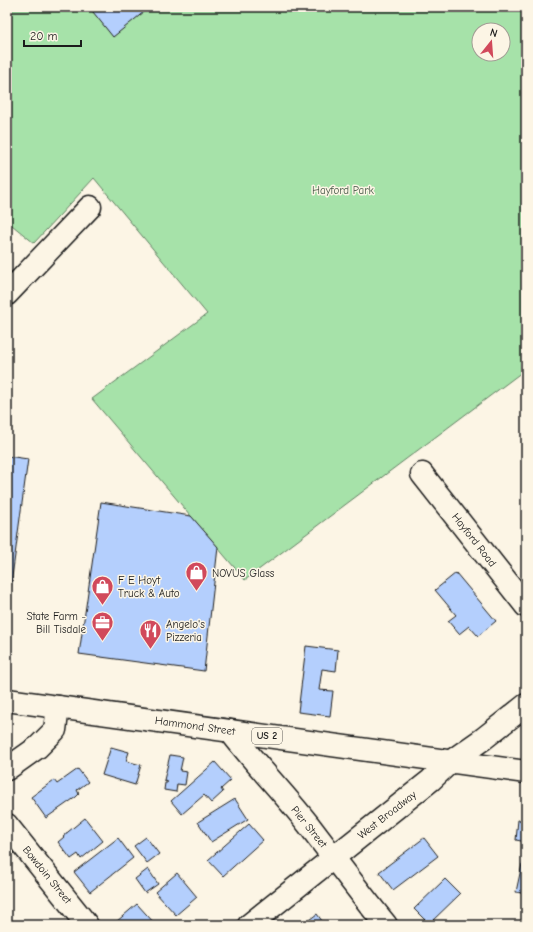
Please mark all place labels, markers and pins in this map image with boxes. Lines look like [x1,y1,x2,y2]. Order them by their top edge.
shop icon: NOVUS Glass [184,560,210,593]
place label: NOVUS Glass [212,567,275,580]
shop icon: F E Hoyt Truck & Auto [90,573,116,606]
place label: F E Hoyt Truck & Auto [118,574,180,600]
office icon: State Farm - Bill Tisdale [89,609,115,642]
place label: State Farm - Bill Tisdale [26,610,86,636]
restaurant icon: Angelo's Pizzeria [137,617,163,650]
place label: Angelo's Pizzeria [166,618,205,644]

